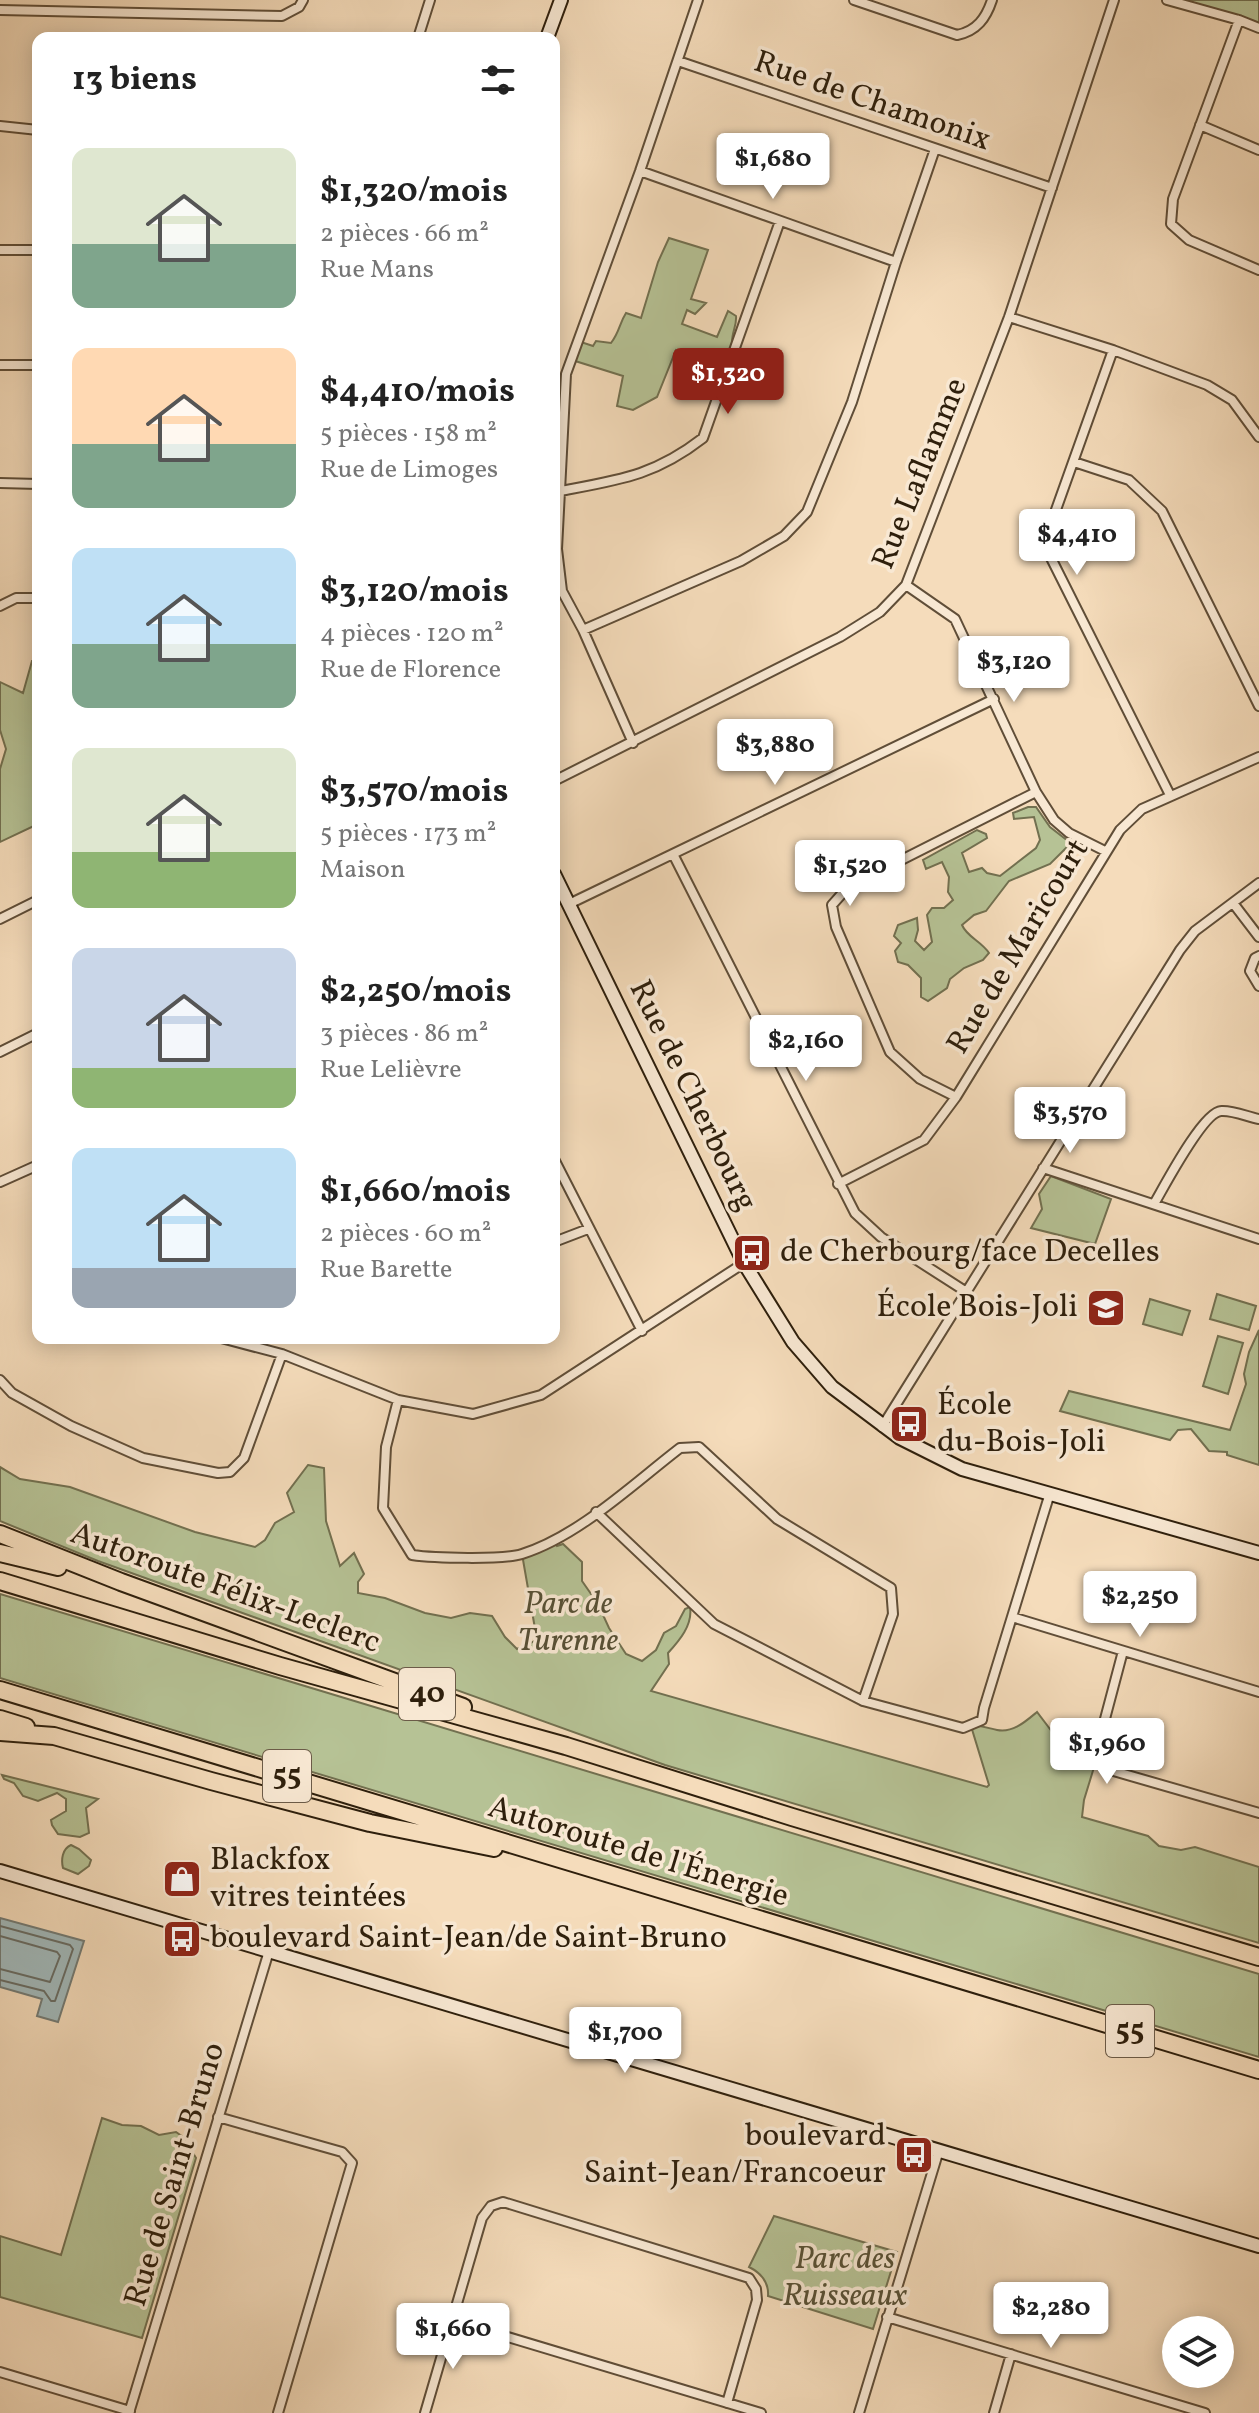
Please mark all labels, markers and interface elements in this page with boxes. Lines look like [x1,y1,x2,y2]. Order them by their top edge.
street label: Rue de Chamonix [748,41,996,163]
text: 13 biens [72,57,197,104]
icon: filters [476,58,520,102]
pin: $1,680 [708,133,838,201]
text: $1,680 [735,141,811,177]
text: $1,320/mois [320,169,508,216]
icon: home [136,180,232,276]
text: 2 pièces · 66 m² [320,216,489,252]
text: Rue Mans [320,252,434,288]
pin: $1,320 [663,348,793,416]
text: $1,320 [691,356,765,392]
text: $4,410/mois [320,369,515,416]
street label: Rue Laflamme [863,372,979,576]
icon: home [136,380,232,476]
text: 5 pièces · 158 m² [320,416,497,452]
text: Rue de Limoges [320,452,498,488]
pin: $4,410 [1012,509,1142,577]
text: $4,410 [1037,517,1117,553]
text: $3,120/mois [320,569,509,616]
icon: home [136,580,232,676]
text: 4 pièces · 120 m² [320,616,504,652]
pin: $3,120 [949,636,1079,704]
text: $3,120 [976,644,1052,680]
text: Rue de Florence [320,652,501,688]
pin: $3,880 [710,719,840,787]
text: $3,880 [735,727,815,763]
text: $3,570/mois [320,769,509,816]
icon: home [136,780,232,876]
text: 5 pièces · 173 m² [320,816,496,852]
street label: Rue de Maricourt [937,831,1101,1063]
pin: $1,520 [785,840,915,908]
text: $1,520 [813,848,887,884]
text: Maison [320,852,405,888]
text: $2,250/mois [320,969,511,1016]
street label: Rue de Cherbourg [617,973,767,1219]
icon: home [136,980,232,1076]
pin: $2,160 [741,1015,871,1083]
text: 3 pièces · 86 m² [320,1016,488,1052]
text: $2,160 [768,1023,844,1059]
text: Rue Lelièvre [320,1052,461,1088]
pin: $3,570 [1005,1087,1135,1155]
text: $3,570 [1032,1095,1108,1131]
text: $1,660/mois [320,1169,511,1216]
icon: home [136,1180,232,1276]
text: 2 pièces · 60 m² [320,1216,491,1252]
place label: de Cherbourg/face Decelles [780,1231,1160,1275]
bus stop icon: de Cherbourg/face Decelles [731,1232,773,1274]
text: Rue Barette [320,1252,452,1288]
place label: École Bois-Joli [876,1286,1078,1330]
school or university icon: École Bois-Joli [1085,1287,1127,1329]
place label: École du-Bois-Joli [937,1384,1106,1465]
bus stop icon: École du-Bois-Joli [888,1403,930,1445]
street label: Autoroute Félix-Leclerc [64,1512,386,1666]
pin: $2,250 [1075,1571,1205,1639]
text: $2,250 [1101,1579,1179,1615]
park label: Parc de Turenne [518,1583,618,1664]
road number: 40 [399,1668,455,1720]
pin: $1,960 [1042,1718,1172,1786]
text: $1,960 [1068,1726,1146,1762]
road number: 55 [263,1750,311,1802]
street label: Autoroute de l'Énergie [482,1786,794,1920]
place label: Blackfox vitres teintées [210,1839,406,1920]
shop icon: Blackfox vitres teintées [161,1858,203,1900]
place label: boulevard Saint-Jean/de Saint-Bruno [210,1917,727,1961]
bus stop icon: boulevard Saint-Jean/de Saint-Bruno [161,1918,203,1960]
road number: 55 [1106,2005,1154,2057]
pin: $1,700 [560,2007,690,2075]
text: $1,700 [587,2015,663,2051]
street label: Rue de Saint-Bruno [115,2038,237,2312]
place label: boulevard Saint-Jean/Francoeur [584,2115,886,2196]
bus stop icon: boulevard Saint-Jean/Francoeur [893,2134,935,2176]
park label: Parc des Ruisseaux [782,2238,908,2319]
pin: $2,280 [986,2282,1116,2350]
text: $2,280 [1011,2290,1091,2326]
pin: $1,660 [388,2303,518,2371]
text: $1,660 [414,2311,492,2347]
map controls [1162,2316,1234,2388]
button: layers [1162,2316,1234,2388]

